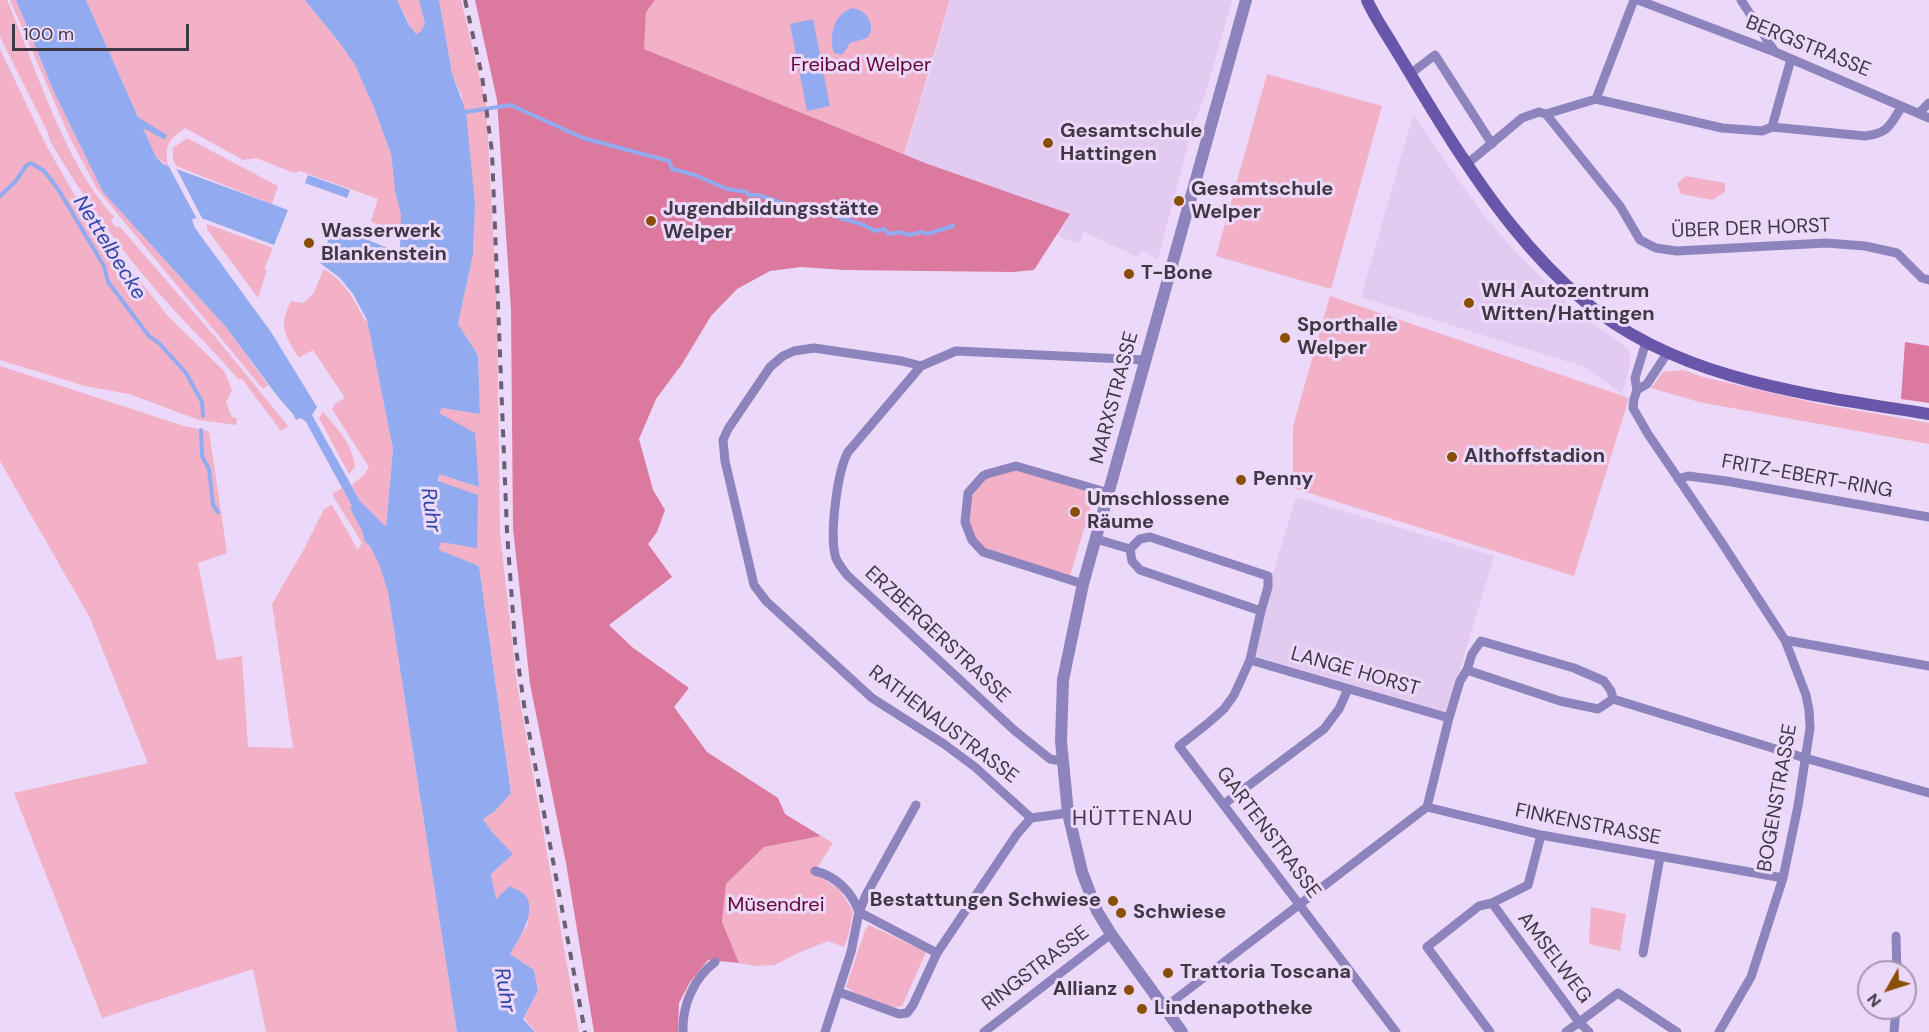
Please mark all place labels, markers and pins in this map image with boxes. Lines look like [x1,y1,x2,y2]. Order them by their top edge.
place label: Gesamtschule Hattingen [1060,120,1202,167]
marker: Gesamtschule Hattingen [1041,136,1055,150]
place label: Gesamtschule Welper [1191,178,1333,225]
marker: Gesamtschule Welper [1172,194,1186,208]
place label: Jugendbildungsstätte Welper [663,198,879,245]
marker: Jugendbildungsstätte Welper [644,214,658,228]
place label: Wasserwerk Blankenstein [321,220,447,267]
marker: Wasserwerk Blankenstein [302,236,316,250]
place label: T-Bone [1141,262,1213,286]
marker: T-Bone [1122,267,1136,281]
place label: WH Autozentrum Witten/Hattingen [1481,280,1655,327]
marker: WH Autozentrum Witten/Hattingen [1462,296,1476,310]
place label: Sporthalle Welper [1297,314,1398,361]
marker: Sporthalle Welper [1278,331,1292,345]
place label: Althoffstadion [1464,445,1605,469]
marker: Althoffstadion [1445,450,1459,464]
place label: Penny [1253,468,1313,492]
marker: Penny [1234,473,1248,487]
place label: Umschlossene Räume [1087,488,1230,535]
marker: Umschlossene Räume [1068,505,1082,519]
place label: Bestattungen Schwiese [870,889,1101,913]
marker: Bestattungen Schwiese [1106,894,1120,908]
place label: Schwiese [1133,901,1226,925]
marker: Schwiese [1114,906,1128,920]
place label: Trattoria Toscana [1180,961,1351,985]
marker: Trattoria Toscana [1161,966,1175,980]
place label: Allianz [1053,978,1117,1002]
marker: Allianz [1122,983,1136,997]
place label: Lindenapotheke [1154,997,1313,1021]
marker: Lindenapotheke [1135,1002,1149,1016]

